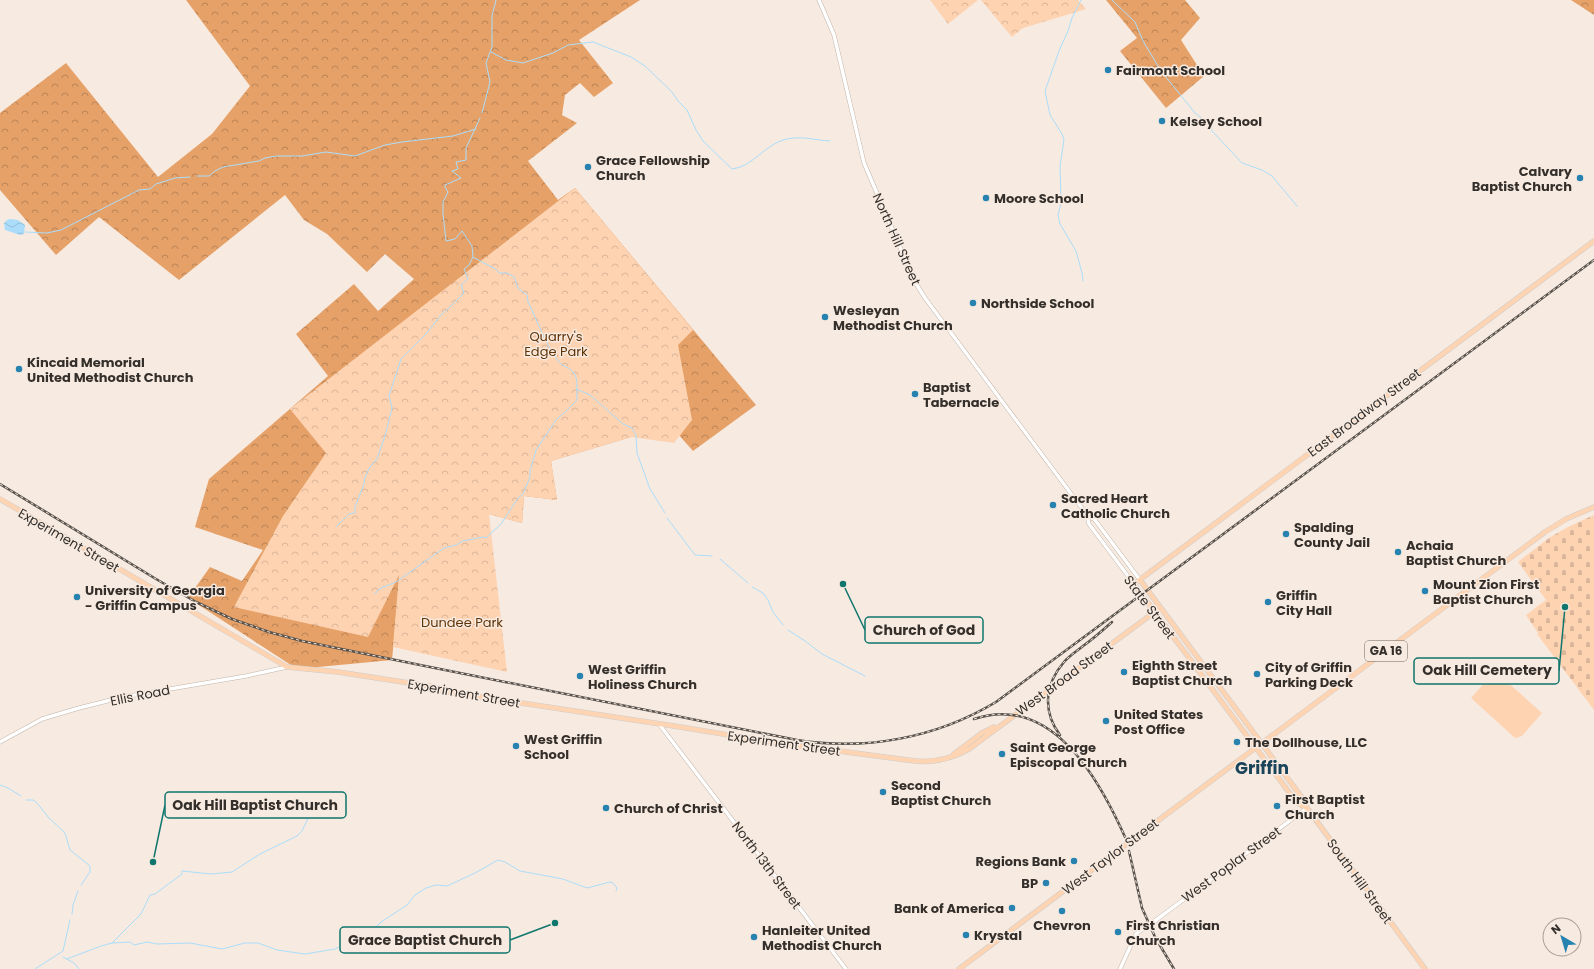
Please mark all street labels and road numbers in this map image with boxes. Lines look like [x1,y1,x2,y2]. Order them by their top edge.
street label: North Hill Street [868,190,925,289]
street label: East Broadway Street [1304,363,1425,461]
street label: Experiment Street [15,504,123,577]
street label: State Street [1119,571,1180,643]
street label: West Broad Street [1012,636,1117,720]
road number: GA 16 [1365,641,1407,661]
street label: Experiment Street [406,674,522,713]
street label: Ellis Road [109,680,172,711]
street label: Experiment Street [726,726,842,761]
street label: West Taylor Street [1058,814,1163,899]
street label: North 13th Street [727,818,806,913]
street label: West Poplar Street [1178,822,1285,907]
street label: South Hill Street [1322,835,1397,928]

